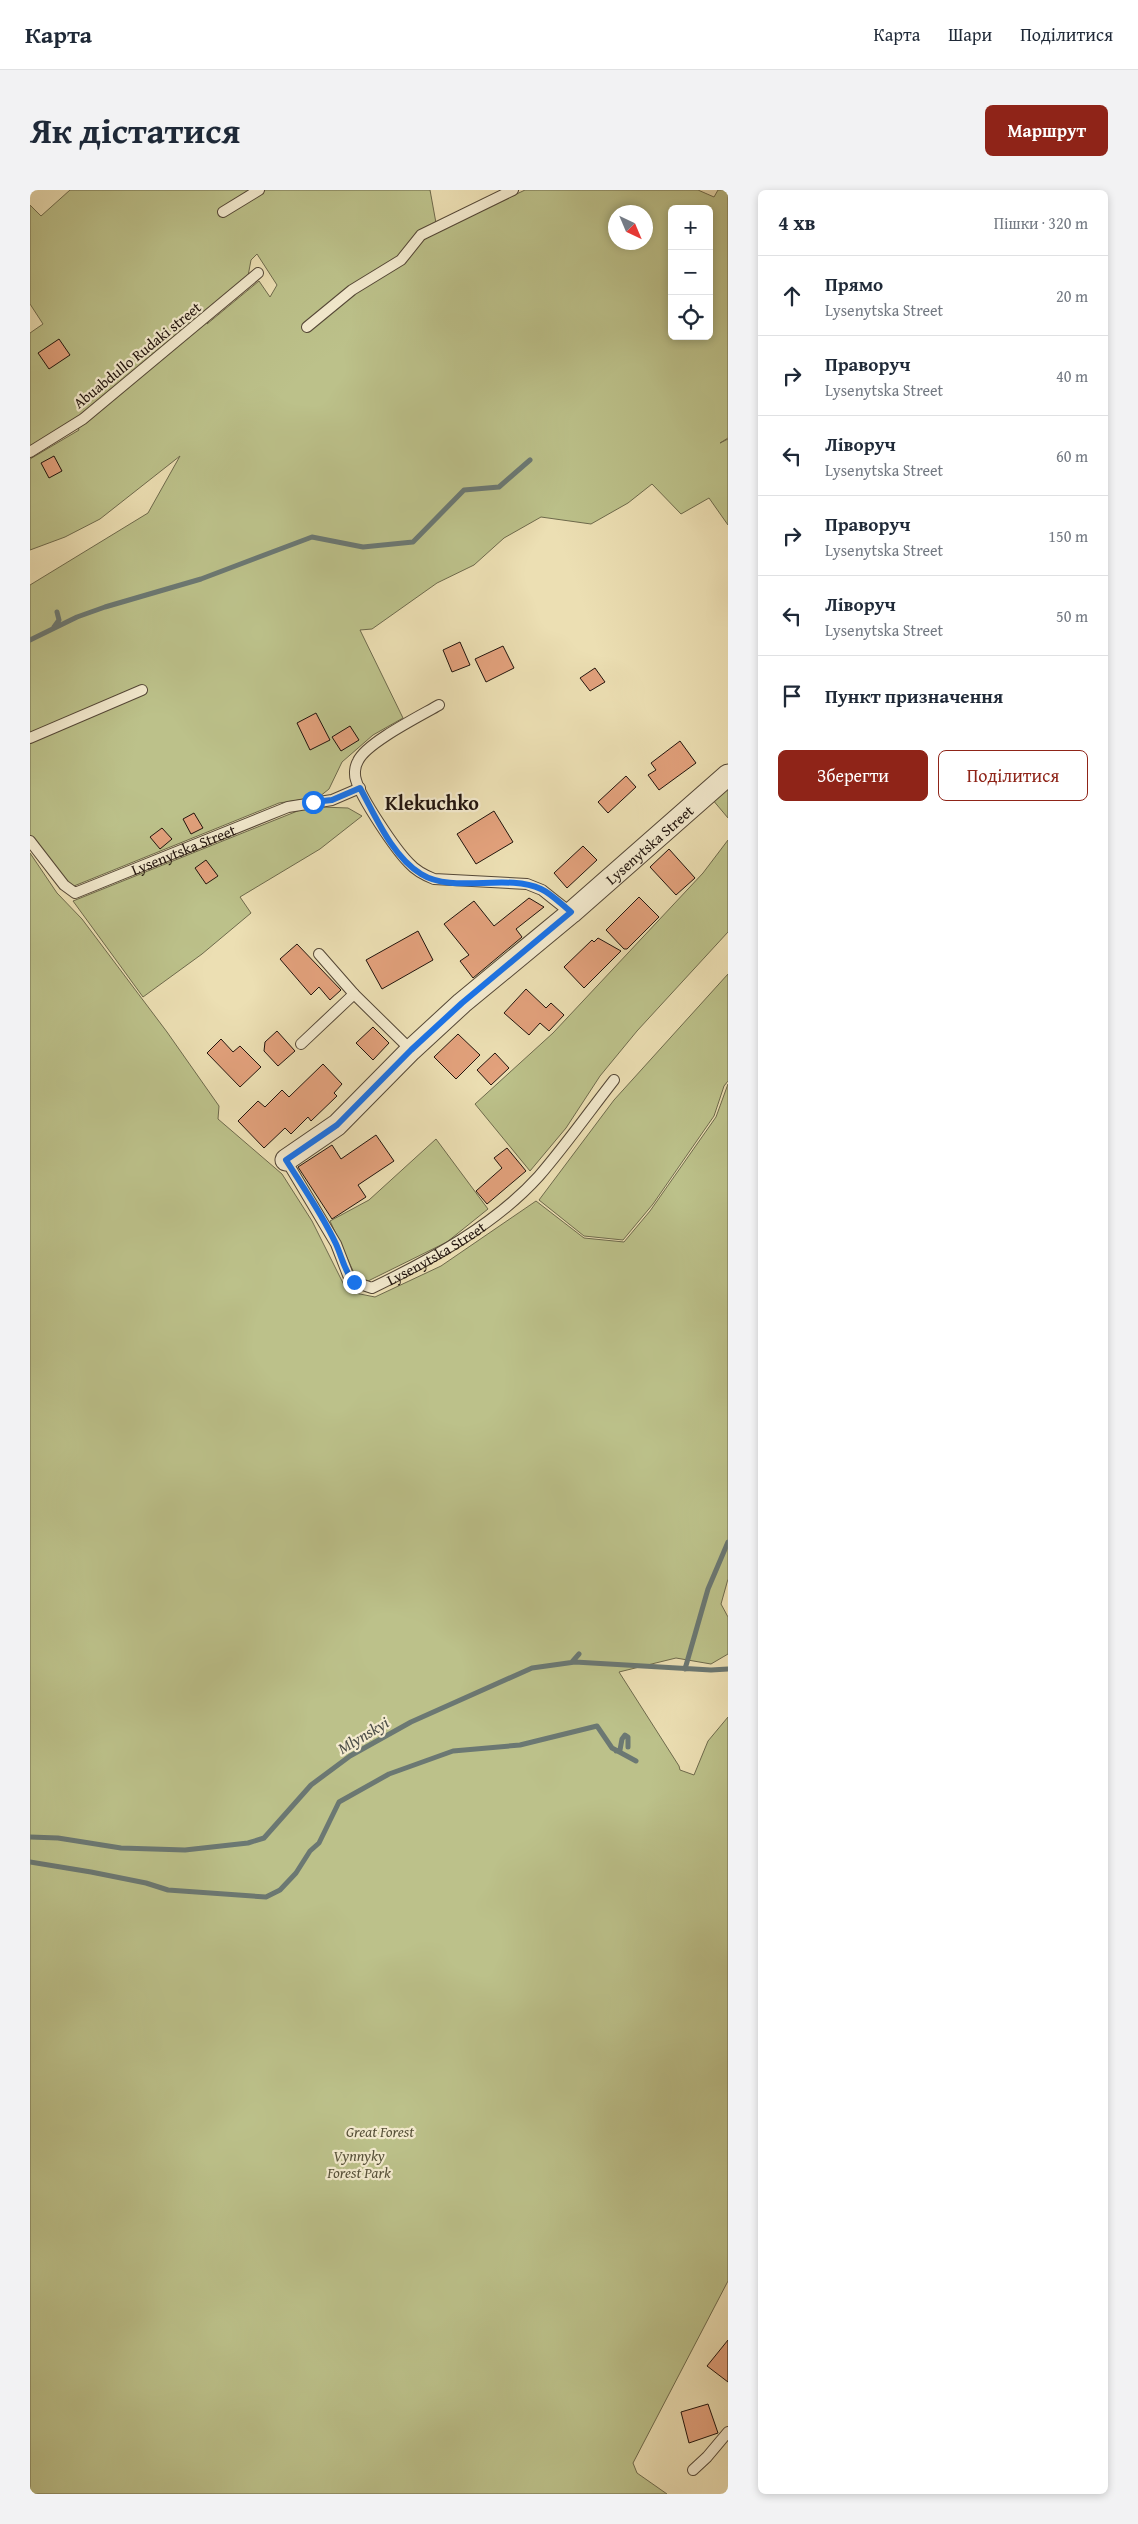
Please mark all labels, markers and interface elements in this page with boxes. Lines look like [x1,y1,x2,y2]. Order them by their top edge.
text: Карта [25,17,92,52]
text: Карта [874,21,920,48]
text: Шари [948,21,992,48]
text: Поділитися [1020,21,1113,48]
text: Як дістатися [30,105,240,156]
button: Маршрут [985,105,1108,156]
north arrow [608,205,653,250]
map controls [668,205,713,340]
button: + [668,205,713,250]
text: 4 хв [778,207,816,238]
text: Пішки · 320 m [994,211,1088,235]
button: − [668,250,713,295]
text: Прямо [825,270,883,298]
icon: ahead [778,282,806,310]
text: 20 m [1056,284,1088,308]
button: locate [668,295,713,340]
street label: Abuabdullo Rudaki street [69,296,206,413]
text: Lysenytska Street [825,298,943,322]
text: Праворуч [825,350,910,378]
icon: right [778,362,806,390]
text: 40 m [1056,364,1088,388]
text: Lysenytska Street [825,378,943,402]
text: Ліворуч [825,430,896,458]
icon: left [778,442,806,470]
text: 60 m [1056,444,1088,468]
text: Lysenytska Street [825,458,943,482]
text: Праворуч [825,510,910,538]
icon: right [778,522,806,550]
text: 150 m [1048,524,1088,548]
text: Lysenytska Street [825,538,943,562]
text: Ліворуч [825,590,896,618]
icon: left [778,602,806,630]
text: 50 m [1056,604,1088,628]
text: Lysenytska Street [825,618,943,642]
icon: arrive [778,682,806,710]
text: Пункт призначення [825,682,1003,710]
button: Зберегти [778,750,928,801]
button: Поділитися [938,750,1088,801]
district label: Klekuchko [385,788,479,817]
route start [302,791,325,814]
street label: Lysenytska Street [601,799,698,889]
street label: Lysenytska Street [128,818,239,880]
street label: Lysenytska Street [383,1216,490,1290]
route end [343,1271,366,1294]
water label: Mlynskyi [333,1710,393,1760]
park label: Great Forest [346,2121,414,2142]
park label: Vynnyky Forest Park [326,2145,391,2183]

